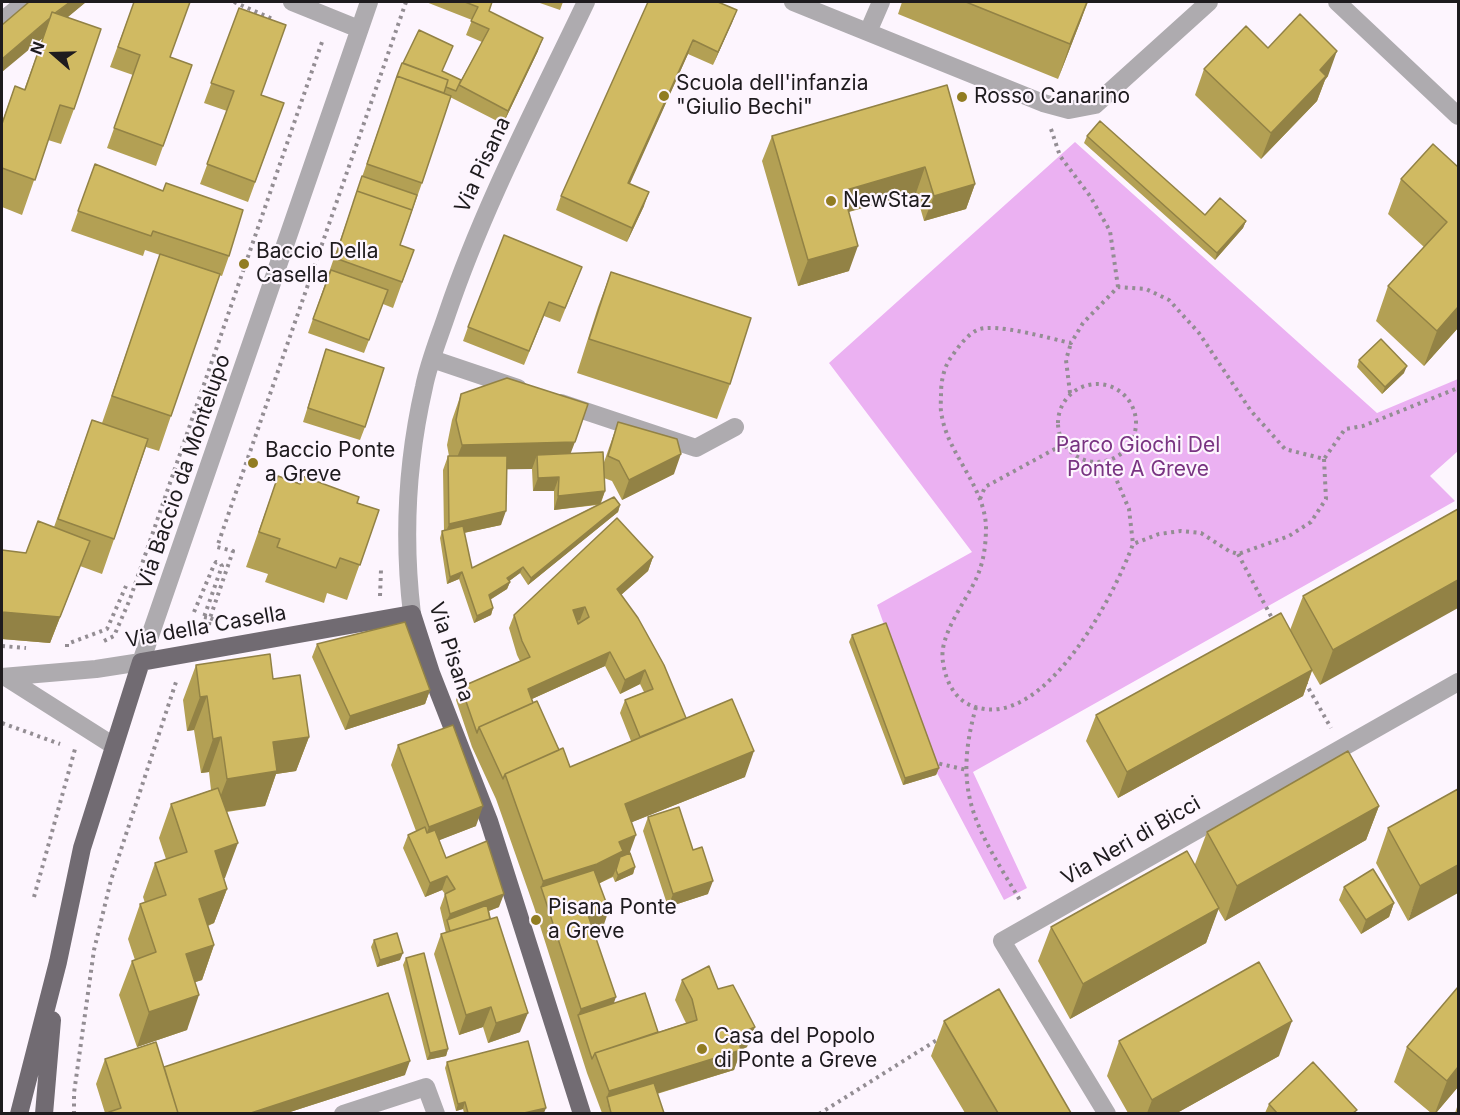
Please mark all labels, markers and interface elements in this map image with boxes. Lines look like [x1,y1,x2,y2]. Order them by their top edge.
north arrow [24,24,84,84]
text: N [26,39,49,57]
place label: Scuola dell'infanzia "Giulio Bechi" [676,71,868,121]
place label: Rosso Canarino [974,84,1130,110]
marker: Scuola dell'infanzia "Giulio Bechi" [657,89,671,103]
marker: Rosso Canarino [955,90,969,104]
street label: Via Pisana [450,113,516,217]
place label: NewStaz [843,188,932,214]
marker: NewStaz [824,194,838,208]
place label: Baccio Della Casella [256,239,378,289]
marker: Baccio Della Casella [237,257,251,271]
street label: Via Baccio da Montelupo [132,351,236,593]
park label: Parco Giochi Del Ponte A Greve [1056,433,1220,483]
place label: Baccio Ponte a Greve [265,438,395,488]
marker: Baccio Ponte a Greve [246,456,260,470]
street label: Via Pisana [423,599,479,705]
street label: Via della Casella [124,600,288,654]
street label: Via Neri di Bicci [1057,791,1205,891]
place label: Pisana Ponte a Greve [548,895,677,945]
marker: Pisana Ponte a Greve [529,913,543,927]
place label: Casa del Popolo di Ponte a Greve [714,1024,877,1074]
marker: Casa del Popolo di Ponte a Greve [695,1042,709,1056]

